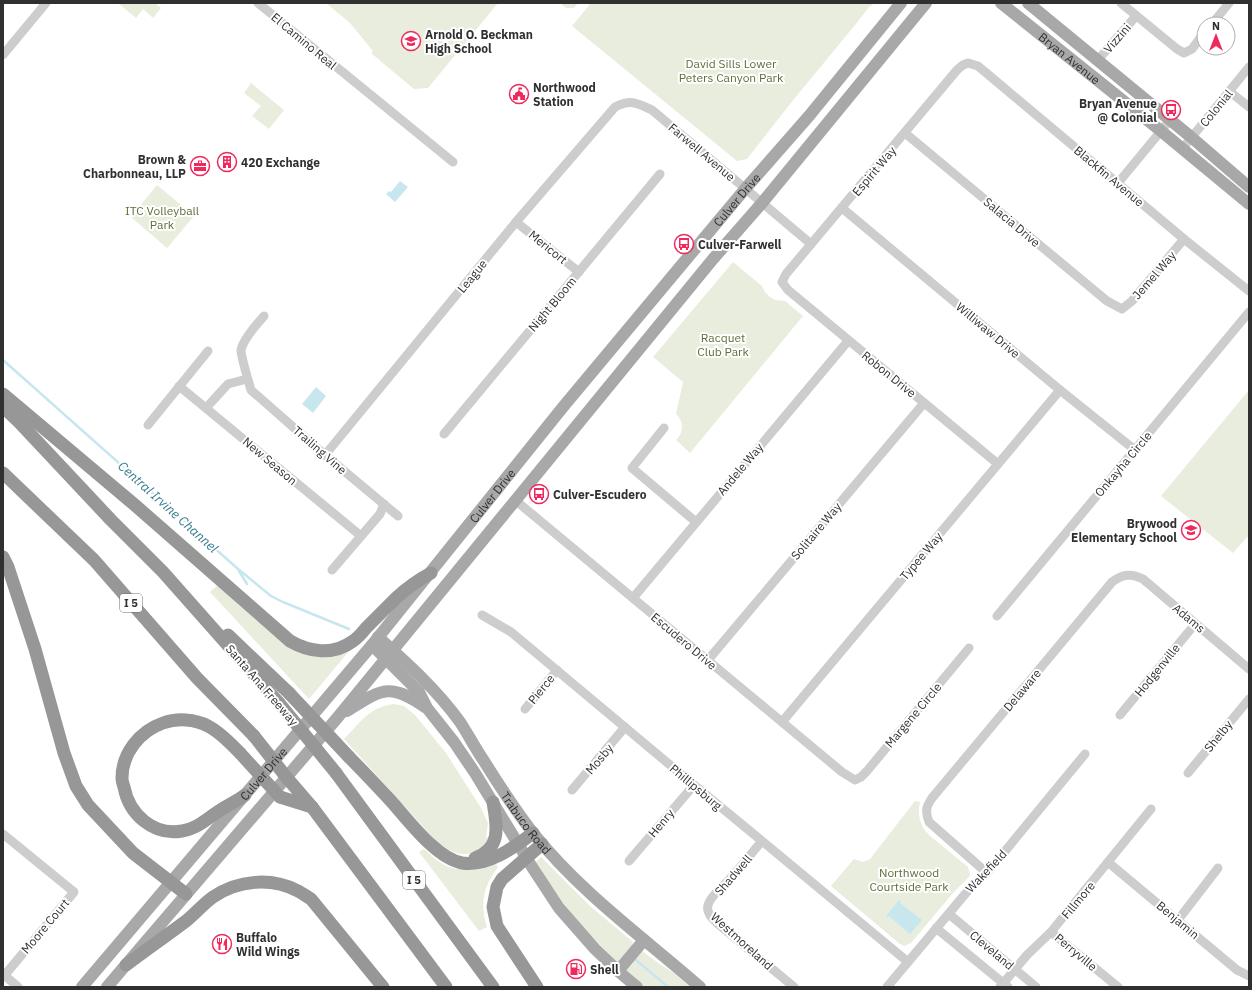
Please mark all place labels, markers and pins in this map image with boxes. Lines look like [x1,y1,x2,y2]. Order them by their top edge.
place label: Arnold O. Beckman High School [425,27,533,56]
school or university icon: Arnold O. Beckman High School [400,30,422,52]
place label: Northwood Station [533,80,596,109]
public building icon: Northwood Station [508,83,530,105]
place label: Bryan Avenue @ Colonial [1079,96,1157,125]
bus stop icon: Bryan Avenue @ Colonial [1160,99,1182,121]
building icon: 420 Exchange [216,151,238,173]
place label: Brown & Charbonneau, LLP [83,152,186,181]
office icon: Brown & Charbonneau, LLP [189,155,211,177]
place label: 420 Exchange [241,155,320,170]
bus stop icon: Culver-Farwell [673,233,695,255]
place label: Culver-Farwell [698,237,782,252]
bus stop icon: Culver-Escudero [528,483,550,505]
place label: Culver-Escudero [553,487,647,502]
place label: Brywood Elementary School [1071,516,1177,545]
school or university icon: Brywood Elementary School [1180,519,1202,541]
place label: Buffalo Wild Wings [236,930,300,959]
restaurant icon: Buffalo Wild Wings [211,933,233,955]
fuel station icon: Shell [565,958,587,980]
place label: Shell [590,962,619,977]

